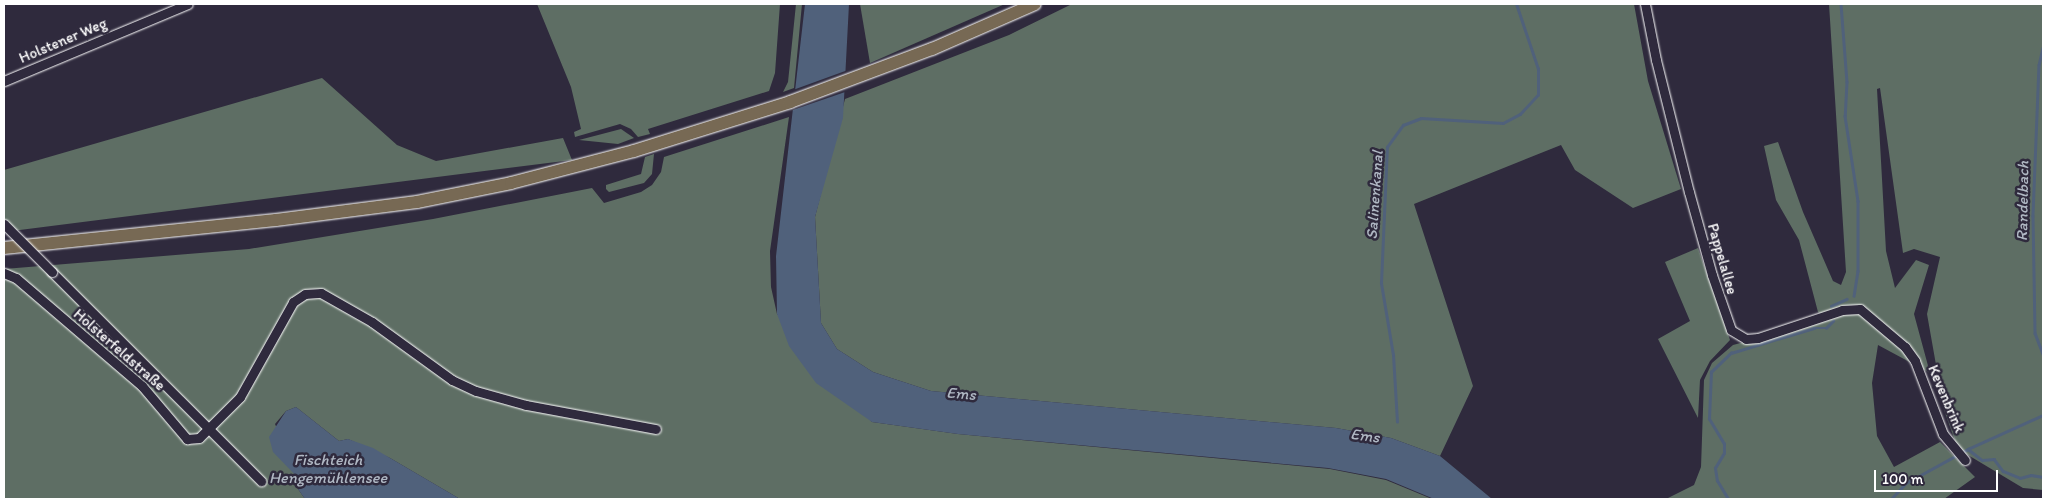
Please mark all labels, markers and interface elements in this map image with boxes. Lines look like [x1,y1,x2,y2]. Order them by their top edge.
street label: Holstener Weg [16,14,110,68]
water label: Salinenkanal [1362,150,1388,240]
water label: Randelbach [2013,161,2033,241]
street label: Pappelallee [1703,221,1741,297]
street label: Holsterfeldstraße [70,305,168,395]
street label: Kevenbrink [1924,362,1968,436]
water label: Ems [946,383,976,405]
water label: Ems [1349,424,1381,448]
water label: Fischteich Hengemühlensee [269,450,387,488]
scale bar [1877,460,2001,492]
text: 100 m [1882,470,1923,488]

